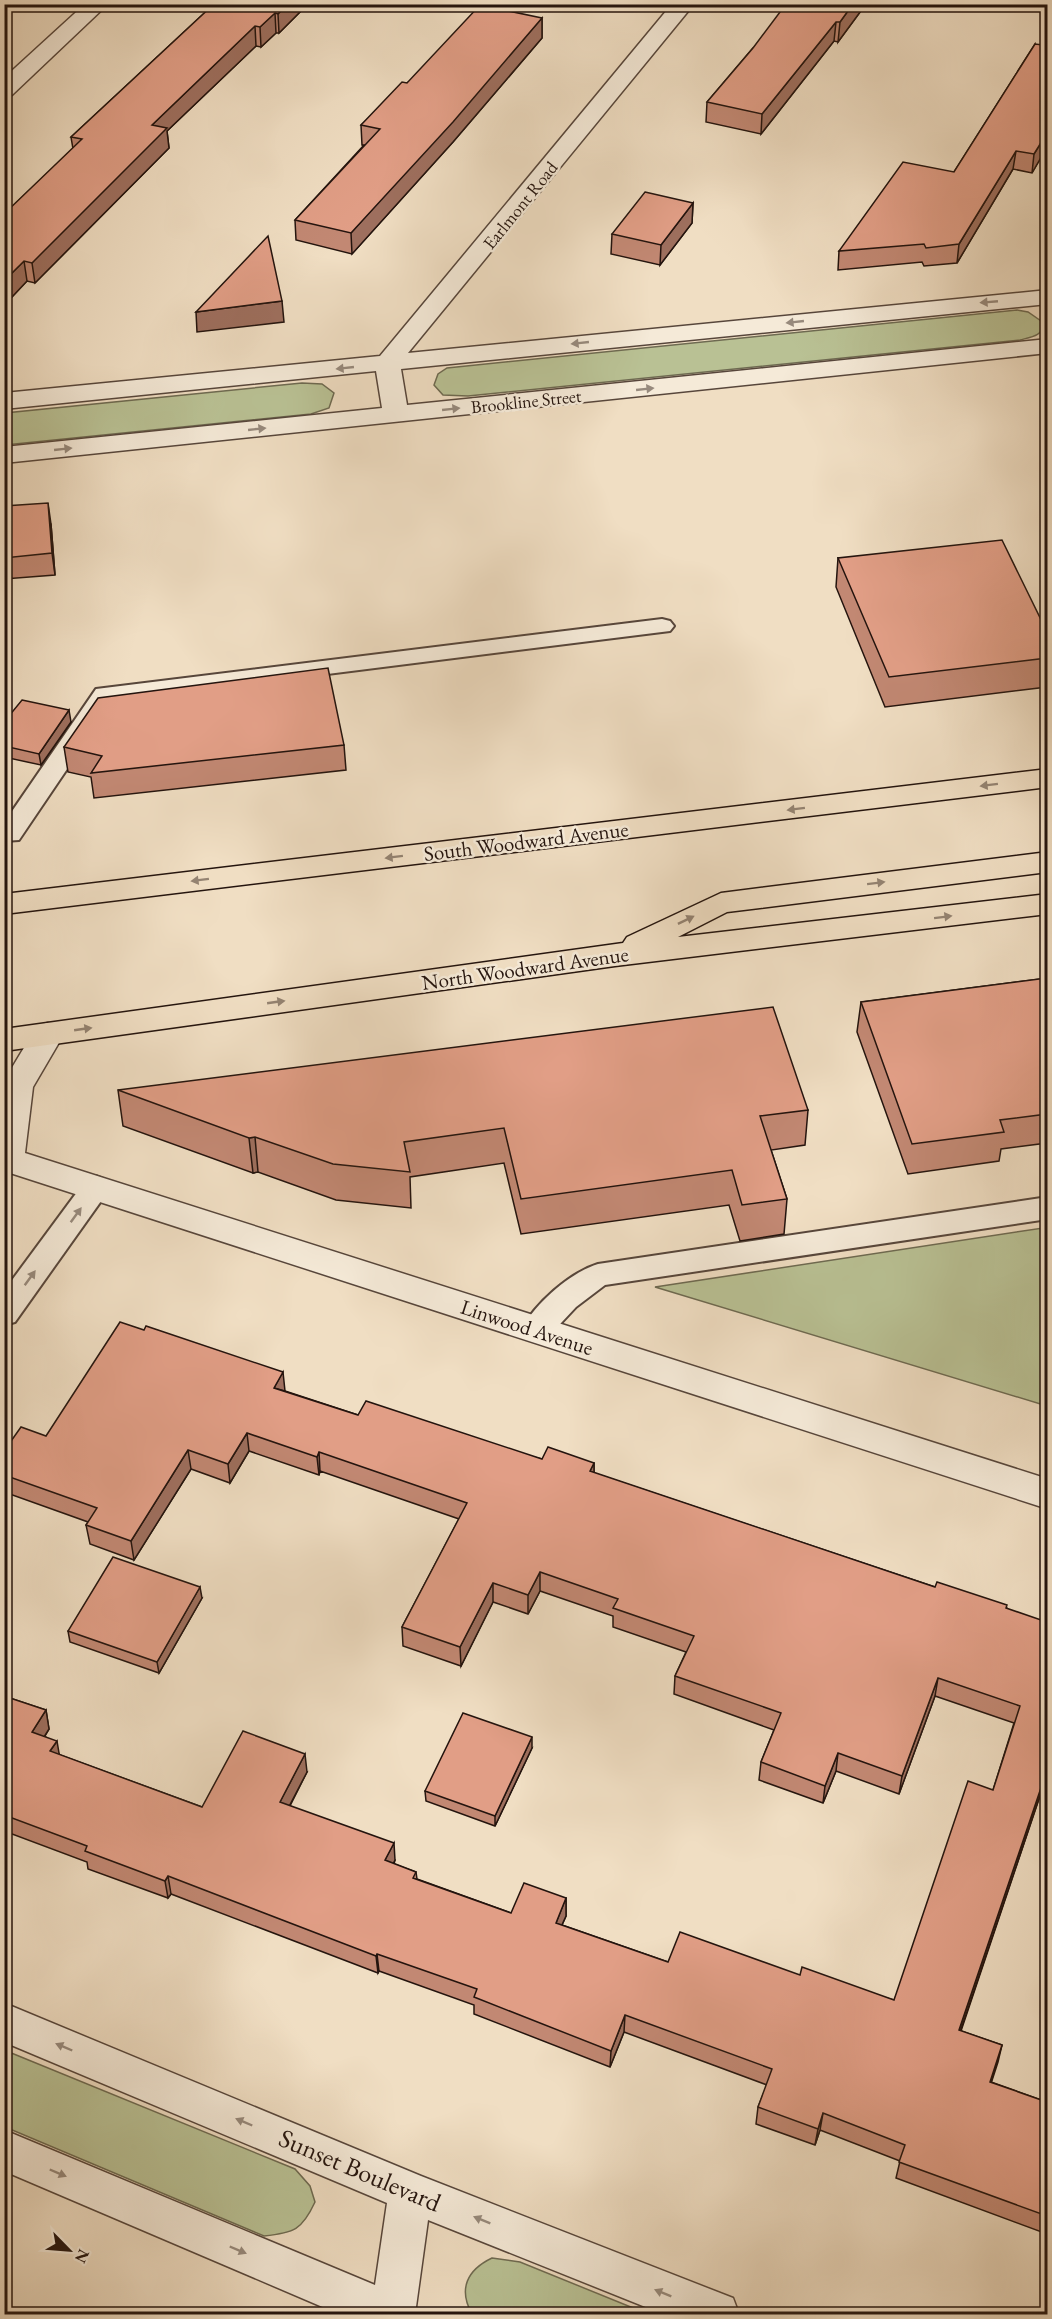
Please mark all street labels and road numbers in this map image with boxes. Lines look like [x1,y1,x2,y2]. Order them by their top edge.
street label: Earlmont Road [478,156,563,254]
street label: Brookline Street [470,384,583,418]
street label: South Woodward Avenue [422,815,630,867]
street label: North Woodward Avenue [420,940,630,996]
street label: Linwood Avenue [457,1293,597,1361]
street label: Sunset Boulevard [274,2121,447,2220]

